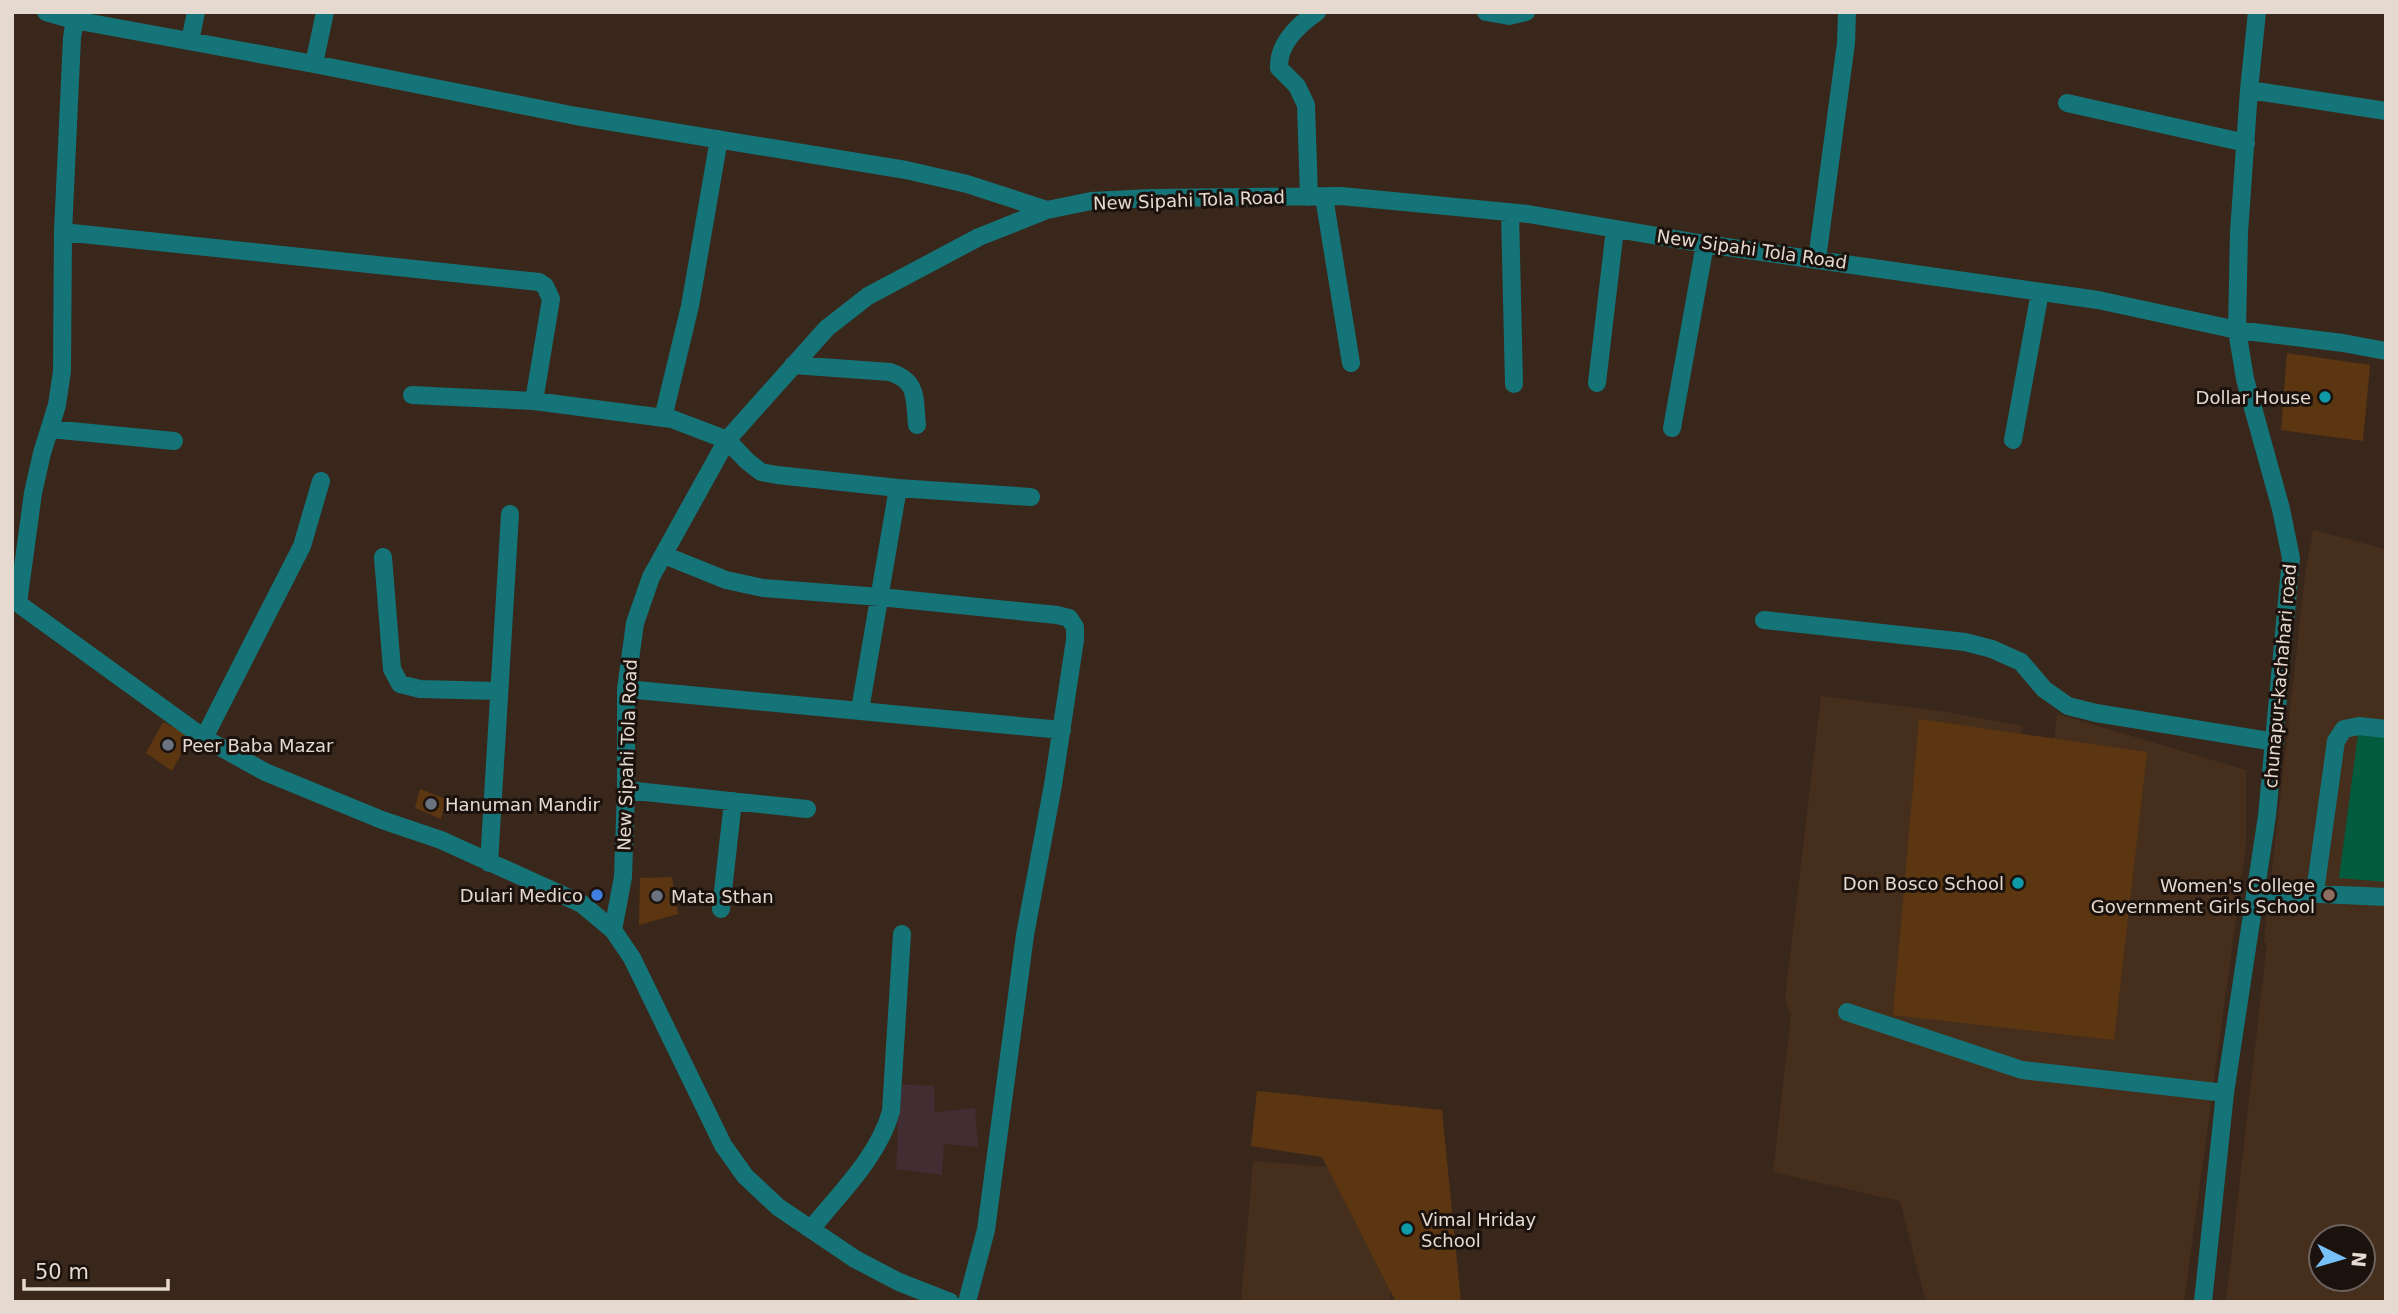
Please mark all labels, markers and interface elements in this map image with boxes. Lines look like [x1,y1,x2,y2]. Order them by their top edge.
street label: New Sipahi Tola Road [1093,186,1285,214]
street label: New Sipahi Tola Road [1656,225,1848,273]
place label: Dollar House [2196,387,2311,408]
marker: Dollar House [2317,389,2333,405]
street label: chunapur-kachahari road [2260,563,2300,789]
street label: New Sipahi Tola Road [613,659,641,851]
place label: Peer Baba Mazar [182,735,334,756]
marker: Peer Baba Mazar [160,737,176,753]
place label: Hanuman Mandir [445,794,600,815]
marker: Hanuman Mandir [423,796,439,812]
place label: Don Bosco School [1843,873,2004,894]
marker: Don Bosco School [2010,875,2026,891]
place label: Women's College Government Girls School [2091,875,2315,917]
place label: Dulari Medico [460,885,583,906]
place label: Mata Sthan [671,886,774,907]
marker: Dulari Medico [589,887,605,903]
marker: Women's College Government Girls School [2321,887,2337,903]
marker: Mata Sthan [649,888,665,904]
place label: Vimal Hriday School [1421,1209,1537,1251]
marker: Vimal Hriday School [1399,1221,1415,1237]
north arrow [2307,1223,2377,1293]
scale bar [24,1248,168,1292]
text: N [2347,1251,2371,1268]
text: 50 m [35,1260,89,1284]

